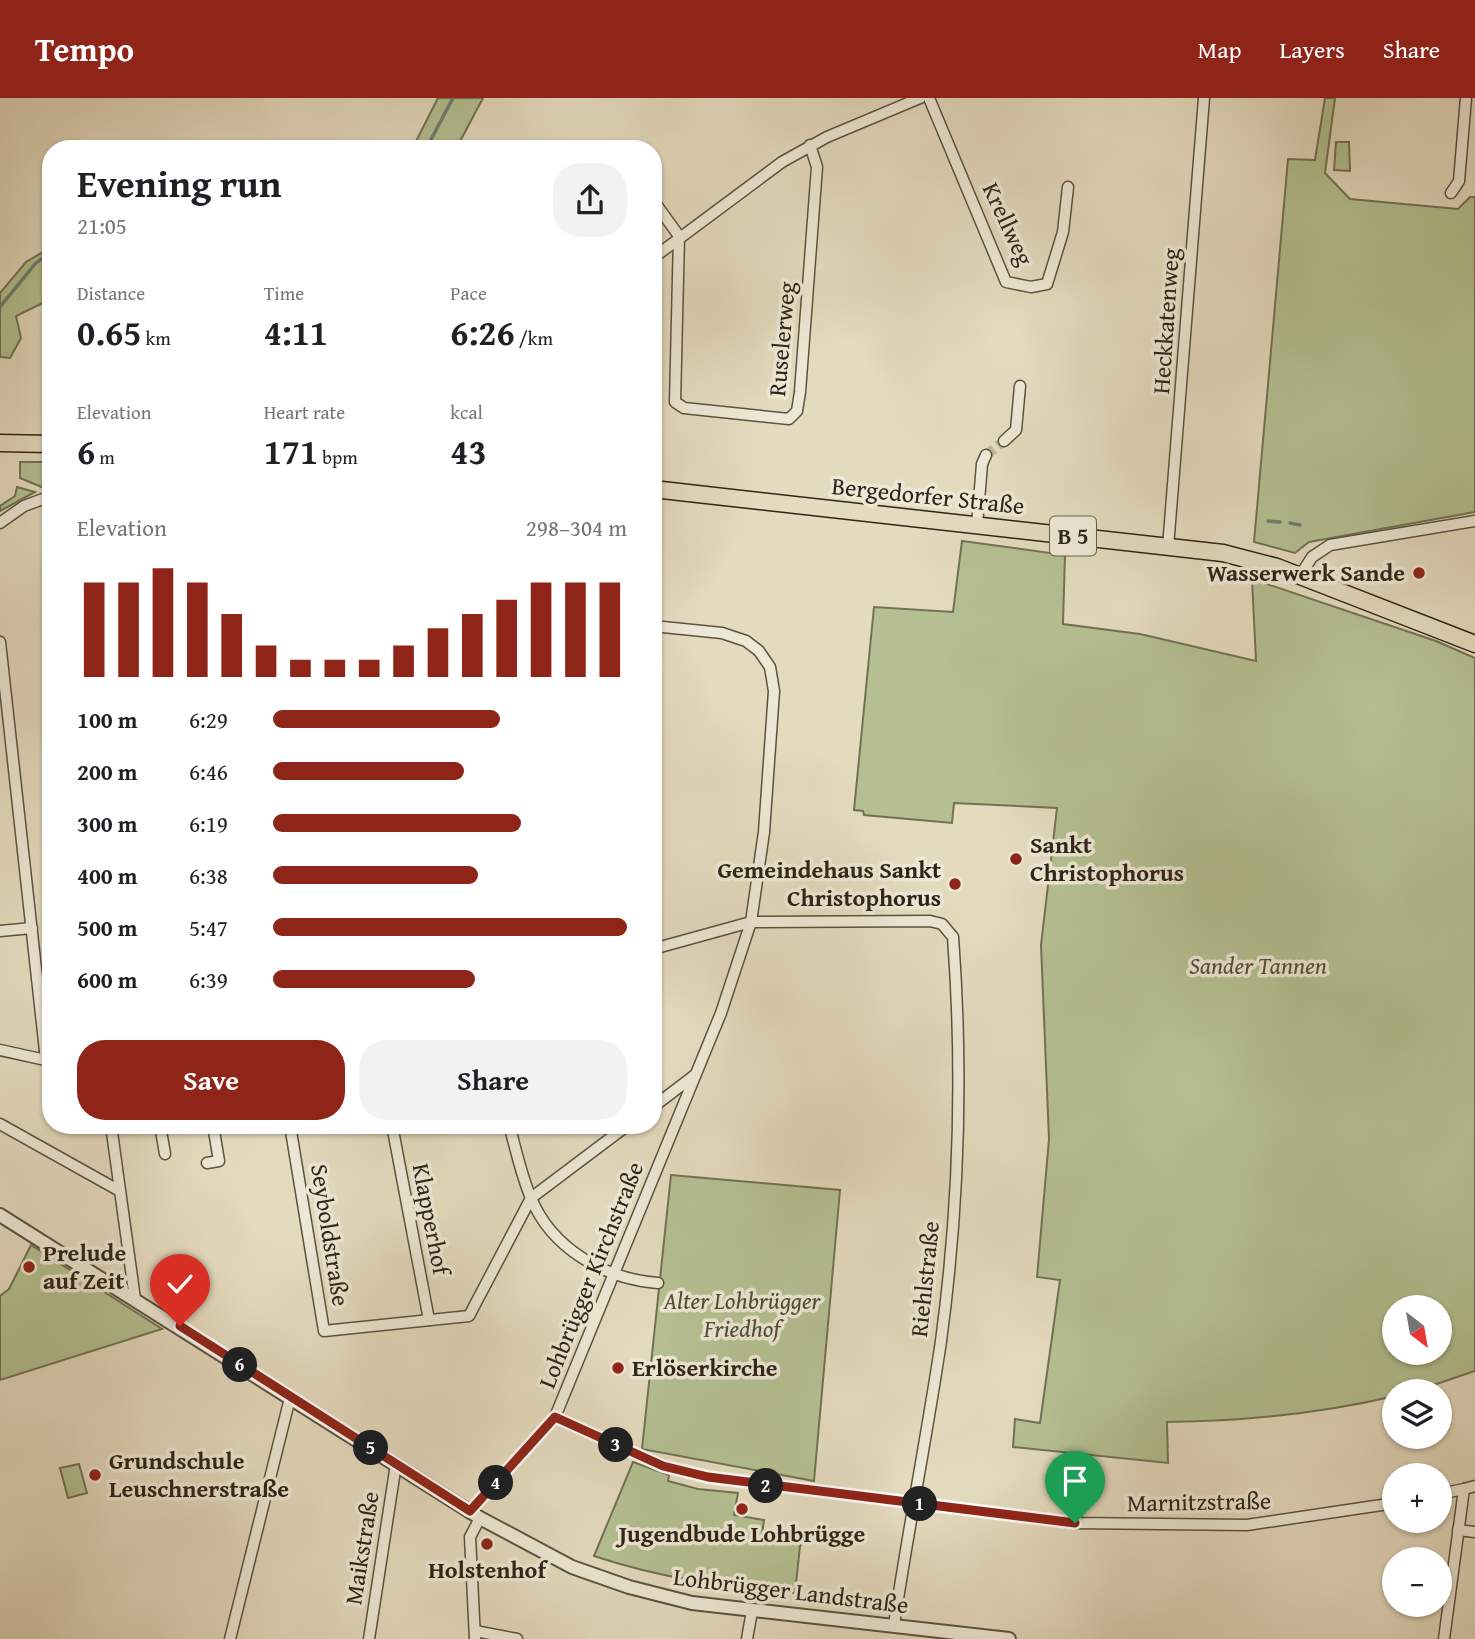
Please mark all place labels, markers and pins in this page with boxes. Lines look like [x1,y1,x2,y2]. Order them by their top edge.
place label: Wasserwerk Sande [1207,555,1405,590]
marker: Wasserwerk Sande [1411,565,1427,581]
place label: Sankt Christophorus [1030,827,1184,890]
marker: Sankt Christophorus [1008,851,1024,867]
place label: Gemeindehaus Sankt Christophorus [717,852,941,915]
marker: Gemeindehaus Sankt Christophorus [947,876,963,892]
place label: Prelude auf Zeit [43,1235,126,1298]
pin [150,1254,210,1326]
marker: Prelude auf Zeit [21,1259,37,1275]
pin: 6 [222,1348,258,1382]
place label: Erlöserkirche [632,1350,778,1385]
marker: Erlöserkirche [610,1360,626,1376]
pin: 3 [598,1428,634,1462]
pin: 5 [354,1430,388,1466]
place label: Grundschule Leuschnerstraße [109,1443,289,1506]
pin [1045,1451,1105,1523]
pin: 4 [478,1466,514,1500]
marker: Grundschule Leuschnerstraße [87,1467,103,1483]
pin: 2 [748,1468,784,1504]
pin: 1 [902,1486,937,1522]
marker: Jugendbude Lohbrügge [734,1501,750,1517]
place label: Jugendbude Lohbrügge [615,1516,866,1551]
marker: Holstenhof [479,1536,495,1552]
place label: Holstenhof [428,1552,548,1587]

